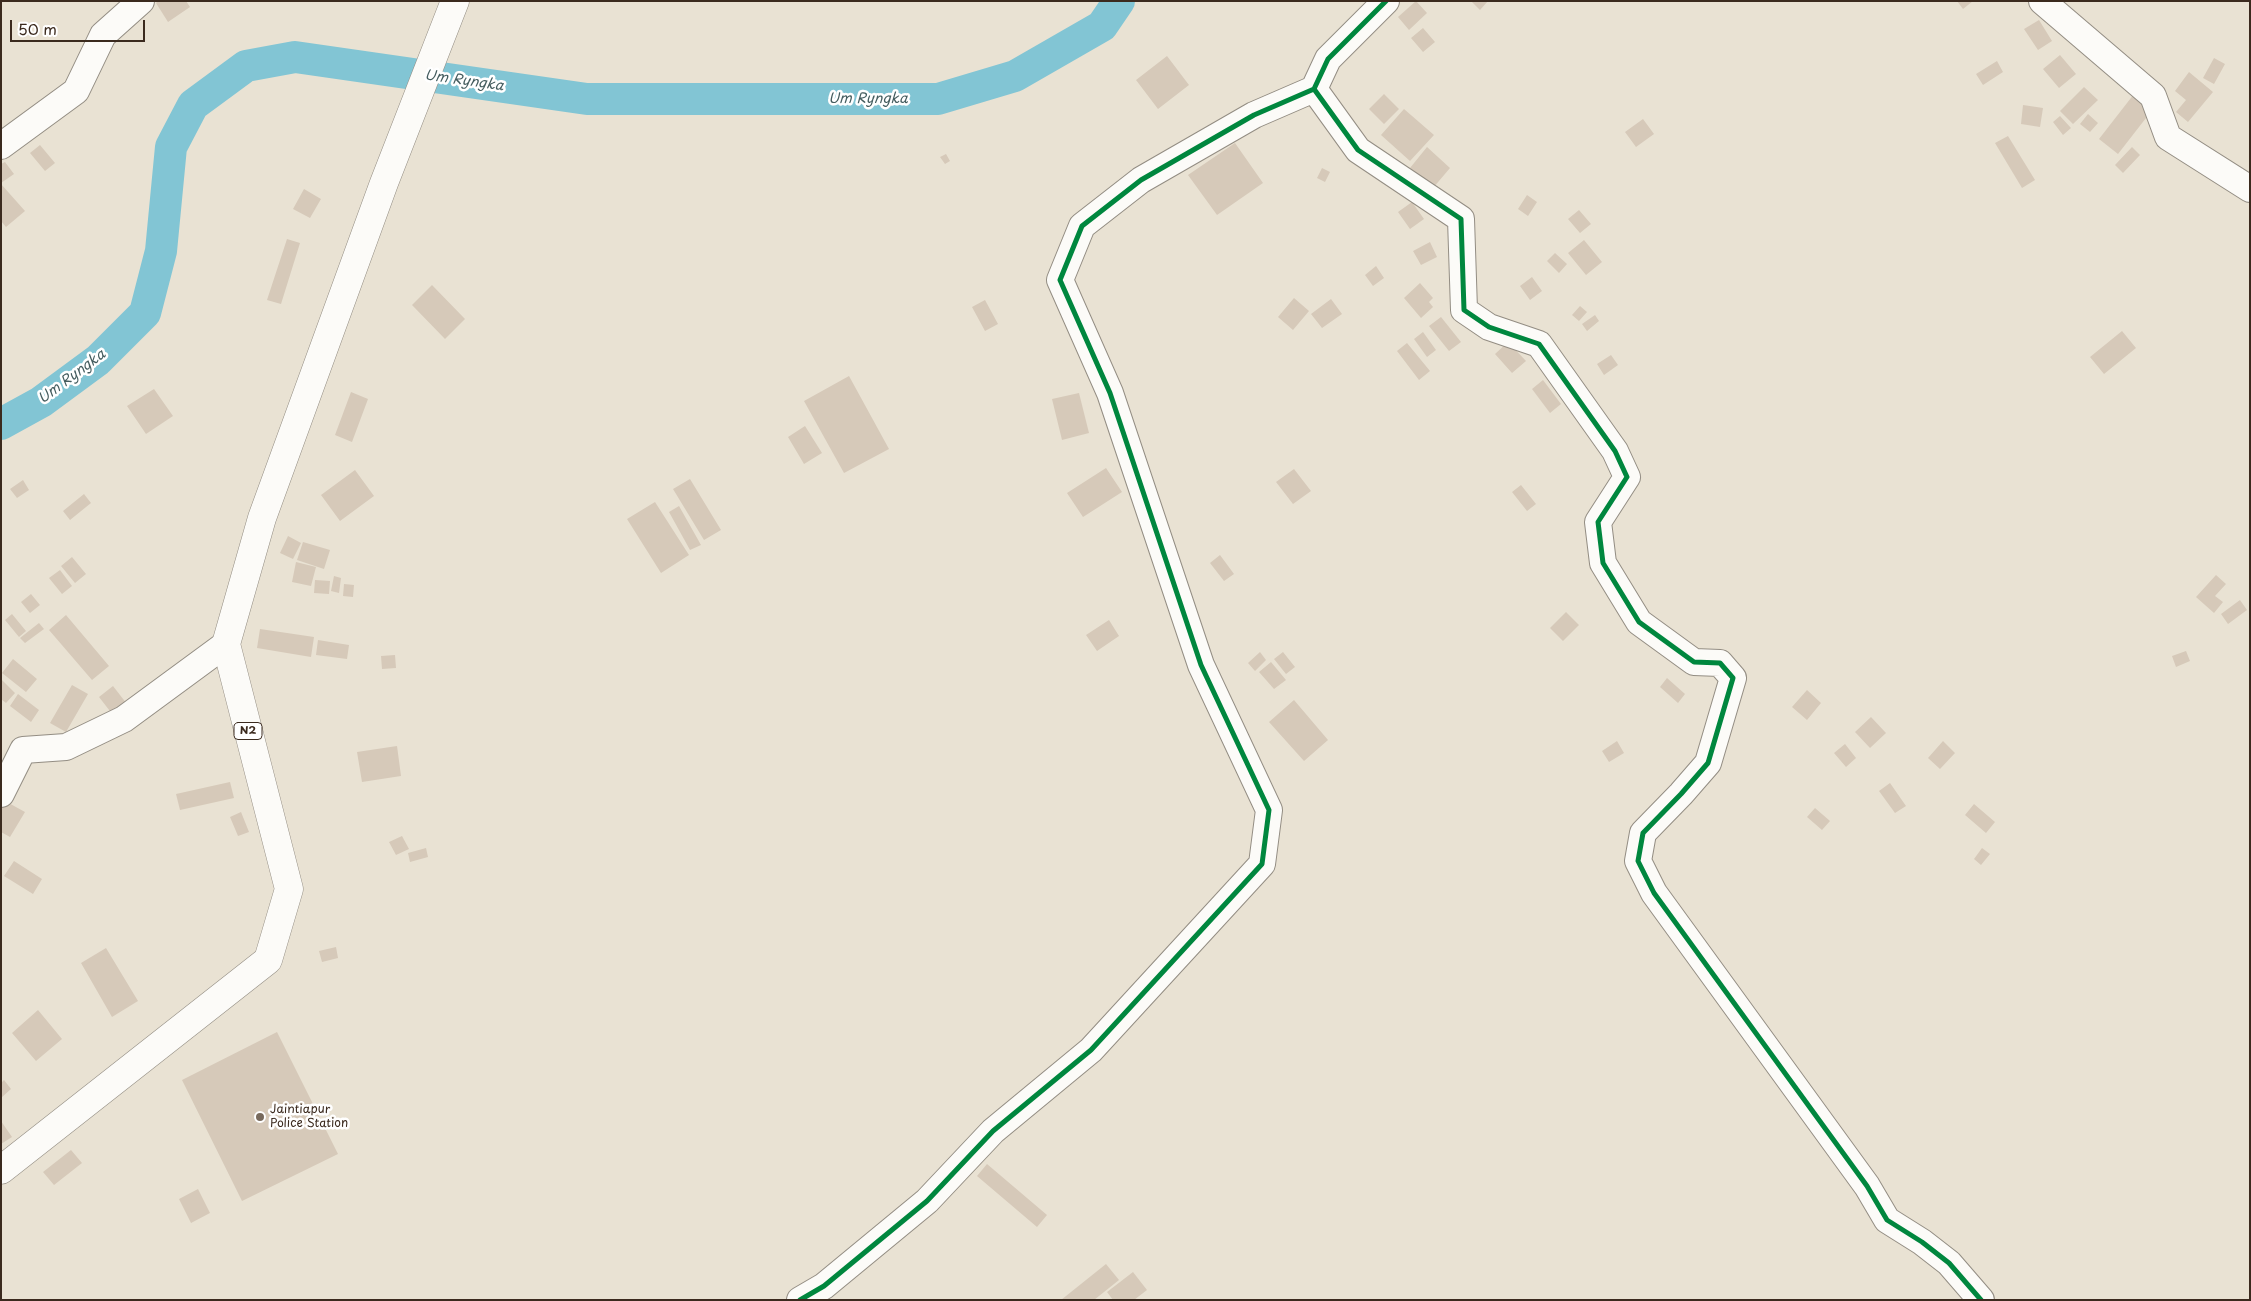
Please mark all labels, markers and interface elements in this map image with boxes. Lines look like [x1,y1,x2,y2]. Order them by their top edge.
scale bar [12,10,148,42]
text: 50 m [18,17,57,40]
water label: Um Ryngka [423,67,505,95]
water label: Um Ryngka [828,91,908,107]
water label: Um Ryngka [35,346,109,408]
road number: N2 [234,722,262,739]
place label: Jaintiapur Police Station [270,1103,348,1131]
marker: Jaintiapur Police Station [254,1111,266,1123]

